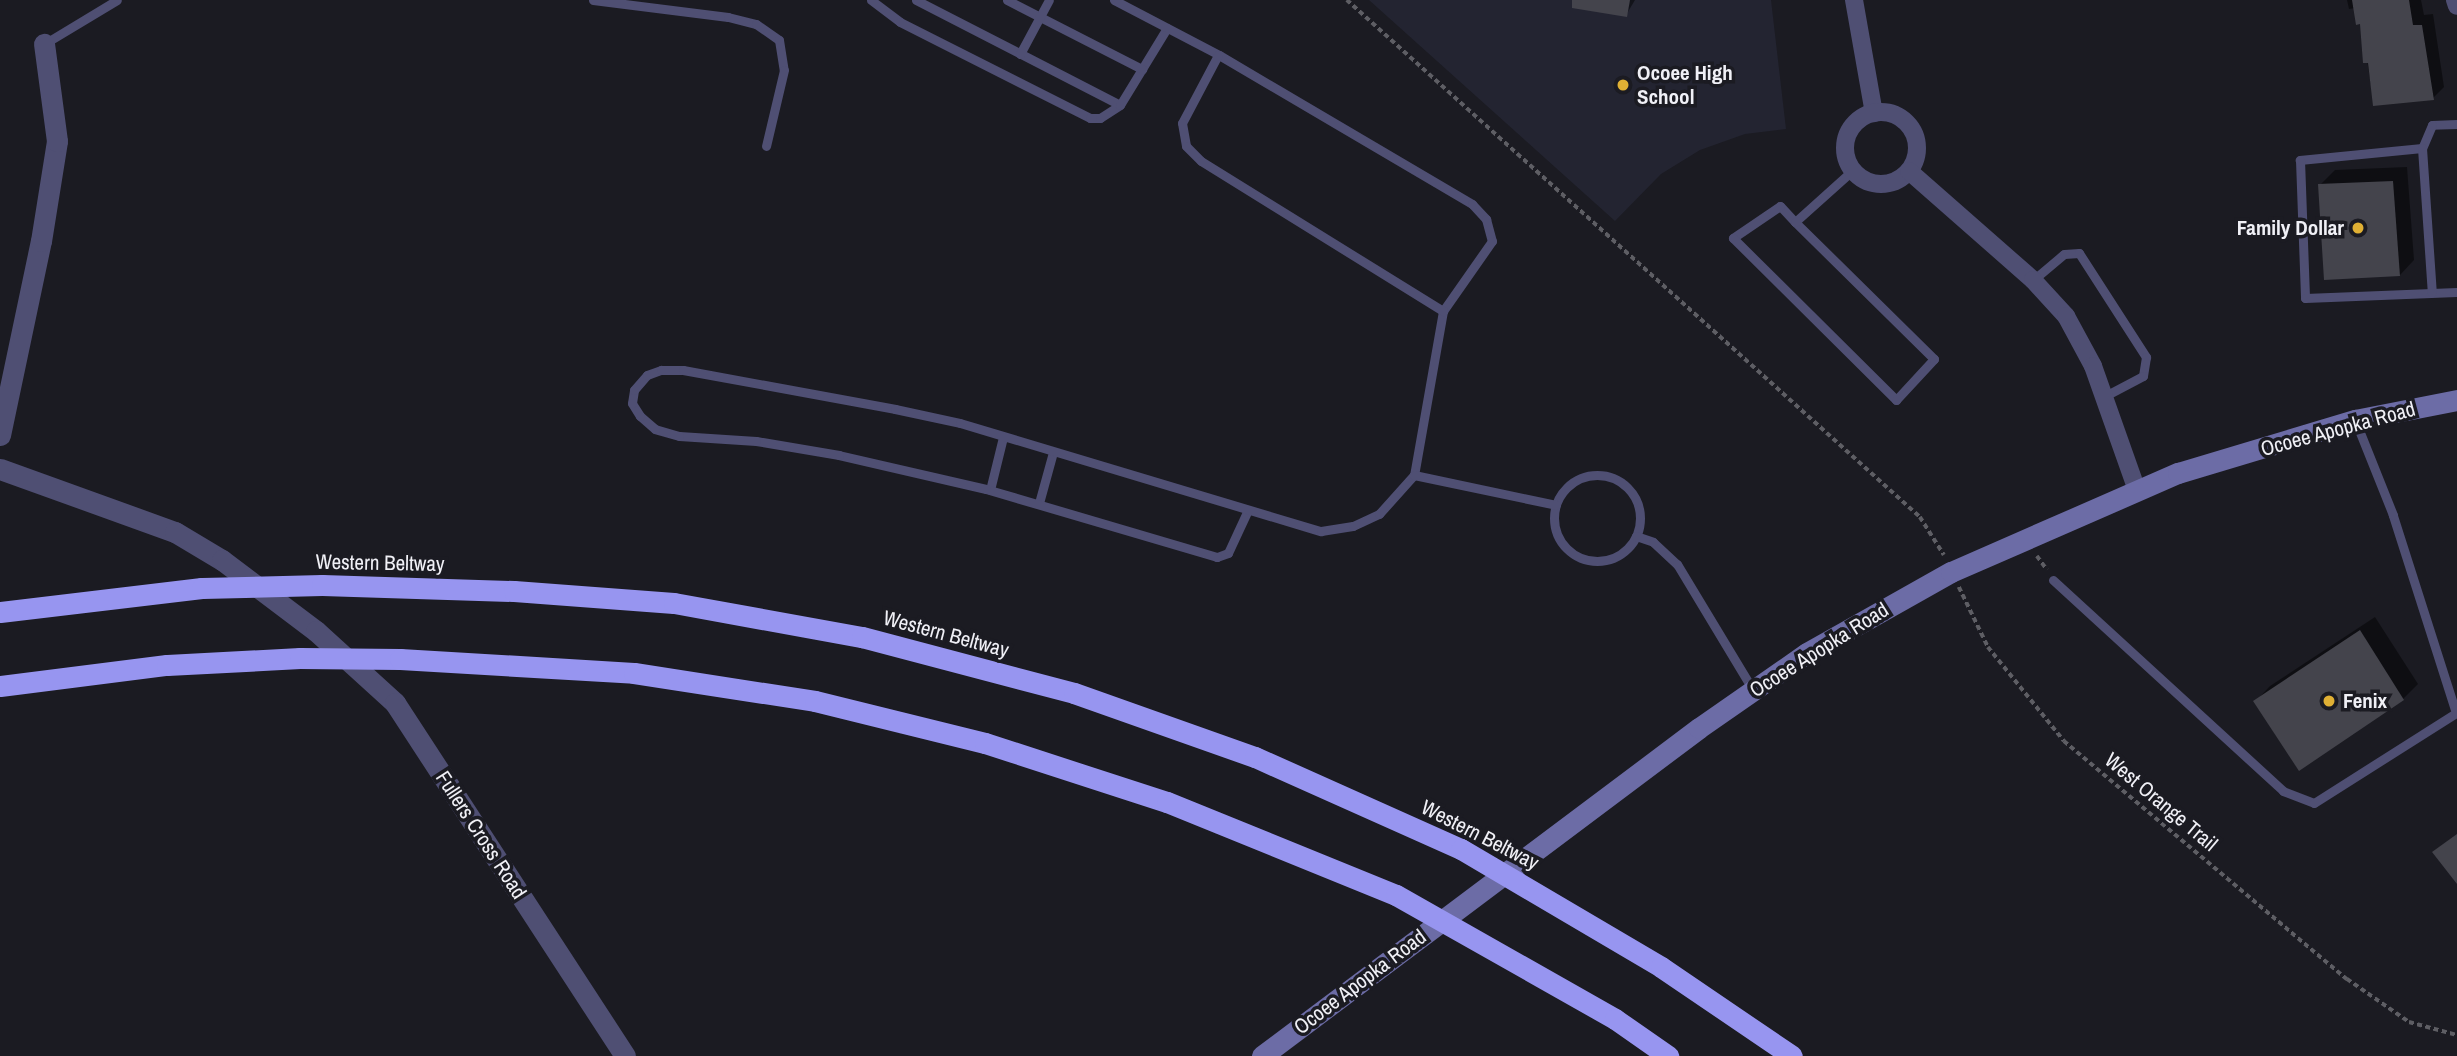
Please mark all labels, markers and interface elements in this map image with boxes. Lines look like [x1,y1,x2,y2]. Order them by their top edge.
place label: Ocoee High School [1637,60,1733,110]
marker: Ocoee High School [1615,77,1631,93]
place label: Family Dollar [2237,215,2344,241]
marker: Family Dollar [2350,220,2366,236]
street label: Ocoee Apopka Road [2258,396,2418,462]
street label: Western Beltway [315,549,445,577]
street label: Ocoee Apopka Road [1745,597,1893,703]
street label: Western Beltway [880,605,1012,663]
place label: Fenix [2343,688,2387,714]
marker: Fenix [2321,693,2337,709]
street label: West Orange Trail [2099,747,2223,857]
street label: Fullers Cross Road [430,766,532,904]
street label: Western Beltway [1417,795,1543,875]
street label: Ocoee Apopka Road [1289,924,1431,1040]

